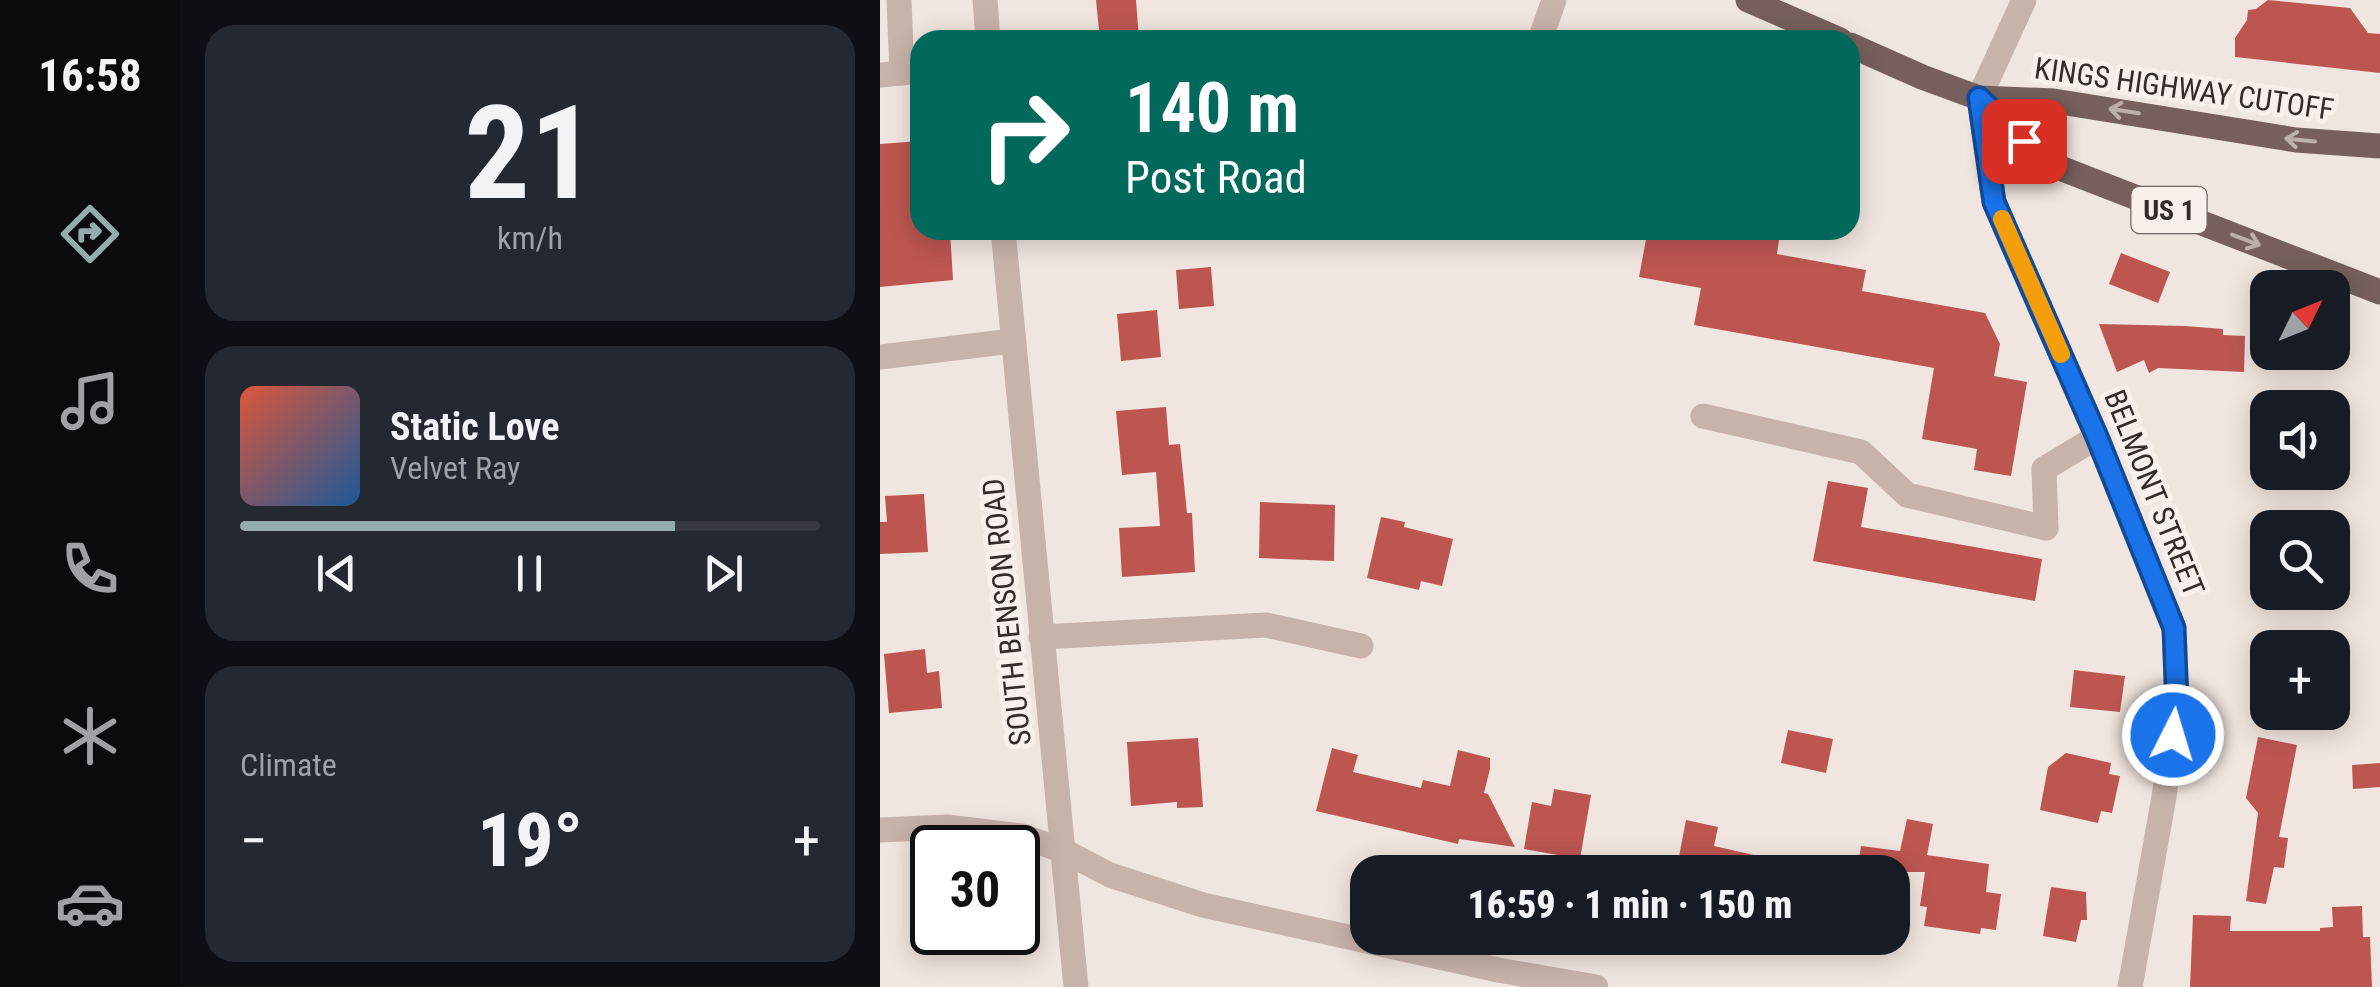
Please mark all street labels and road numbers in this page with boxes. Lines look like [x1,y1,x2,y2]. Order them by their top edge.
street label: KINGS HIGHWAY CUTOFF [2032,50,2336,127]
road number: US 1 [2132,187,2206,233]
street label: BELMONT STREET [2097,385,2212,601]
street label: SOUTH BENSON ROAD [975,477,1038,747]

